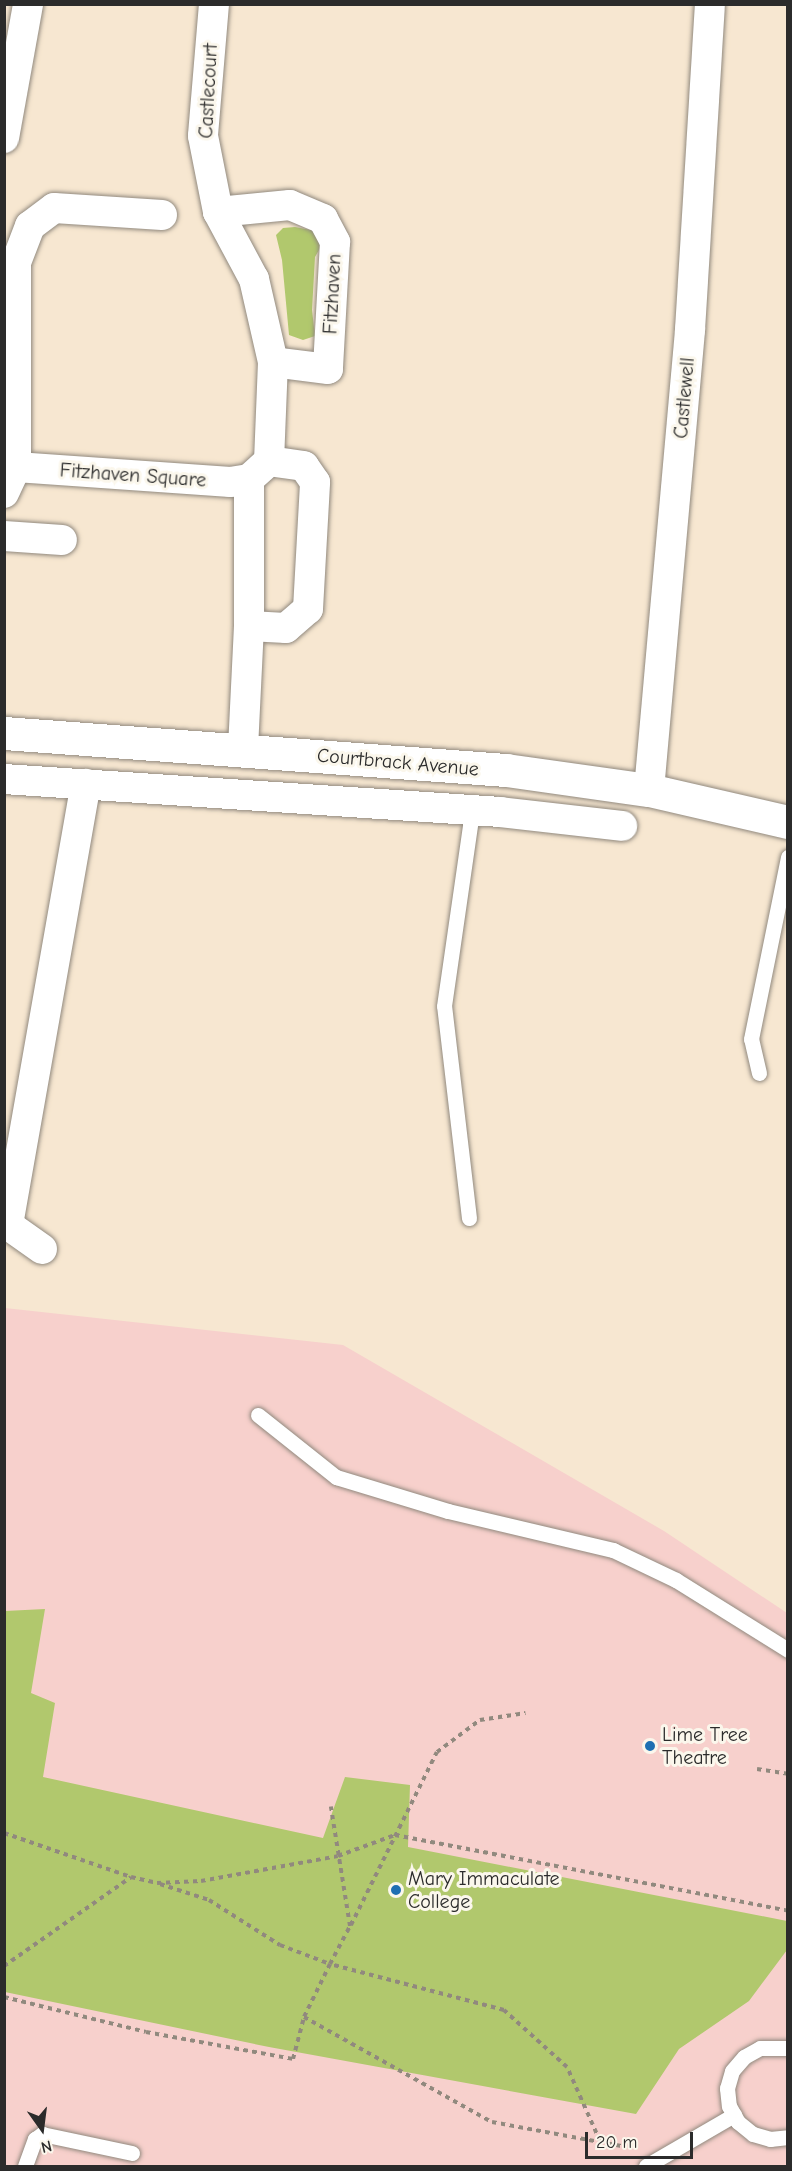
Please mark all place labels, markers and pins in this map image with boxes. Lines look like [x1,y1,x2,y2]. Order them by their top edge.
place label: Lime Tree Theatre [662,1722,748,1769]
marker: Lime Tree Theatre [643,1739,657,1753]
place label: Mary Immaculate College [408,1866,560,1913]
marker: Mary Immaculate College [389,1883,403,1897]

